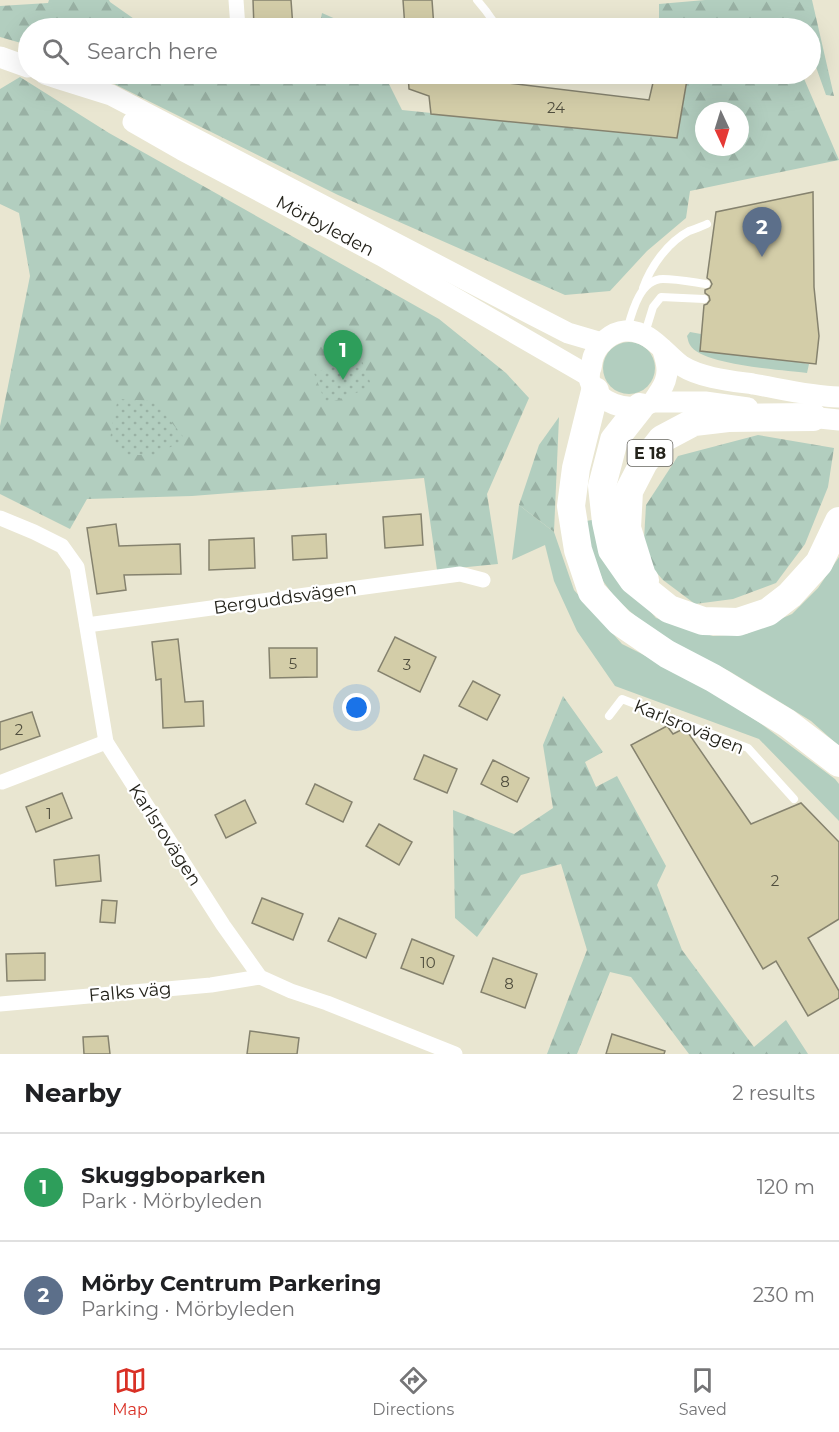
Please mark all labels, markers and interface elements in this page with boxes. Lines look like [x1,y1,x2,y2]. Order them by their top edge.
search box [18,18,821,84]
icon: search [39,35,72,68]
text: Search here [87,38,218,65]
house number: 24 [547,98,565,117]
north arrow [695,102,749,156]
street label: Mörbyleden [272,191,378,261]
pin: 2 [742,208,782,257]
pin: 1 [324,330,362,380]
road number: E 18 [628,440,672,466]
street label: Berguddsvägen [212,577,358,619]
house number: 5 [289,654,297,673]
house number: 3 [403,655,411,674]
your location [342,693,371,722]
street label: Karlsrovägen [631,695,747,759]
house number: 2 [15,720,23,739]
house number: 8 [500,772,510,791]
street label: Karlsrovägen [124,780,206,890]
house number: 1 [46,804,52,823]
house number: 2 [771,871,779,890]
house number: 10 [420,953,436,972]
house number: 8 [504,974,514,993]
street label: Falks väg [88,977,172,1007]
text: Nearby [24,1077,121,1109]
text: 2 results [732,1081,815,1105]
text: Skuggboparken [81,1162,266,1189]
text: 1 [40,1175,47,1199]
text: 120 m [757,1175,815,1199]
text: Park · Mörbyleden [81,1189,262,1213]
text: Mörby Centrum Parkering [81,1270,381,1297]
text: 2 [38,1283,49,1307]
text: 230 m [753,1283,815,1307]
text: Parking · Mörbyleden [81,1297,295,1321]
tab: Map [112,1364,148,1419]
tab: Directions [372,1364,454,1419]
tab: Saved [679,1364,727,1419]

